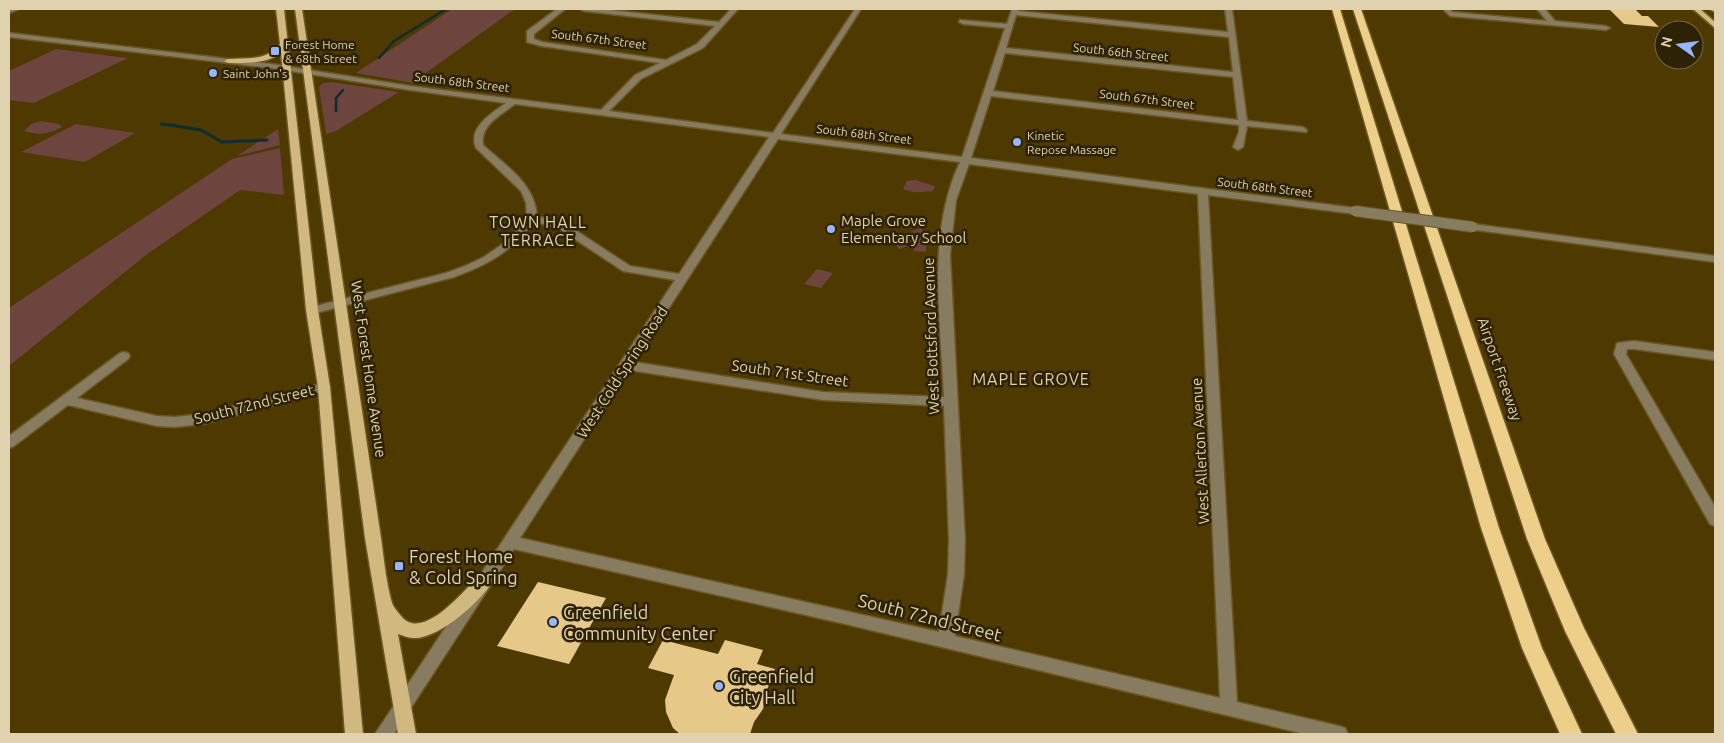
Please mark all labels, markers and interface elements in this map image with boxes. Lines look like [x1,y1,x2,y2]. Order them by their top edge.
north arrow [1654,20,1704,70]
street label: South 67th Street [551,27,648,51]
text: N [1657,35,1675,49]
place label: Forest Home & 68th Street [285,38,357,65]
street label: South 66th Street [1073,41,1170,64]
marker: Forest Home & 68th Street [269,45,281,57]
marker: Saint John's [207,67,219,79]
place label: Saint John's [223,67,287,80]
street label: South 68th Street [414,70,511,94]
street label: South 67th Street [1099,87,1196,111]
street label: South 68th Street [816,122,913,146]
place label: Kinetic Repose Massage [1027,129,1116,156]
marker: Kinetic Repose Massage [1011,136,1023,148]
street label: South 68th Street [1217,175,1314,199]
place label: Maple Grove Elementary School [841,212,967,246]
district label: TOWN HALL TERRACE [489,213,587,249]
marker: Maple Grove Elementary School [825,223,837,235]
street label: West Bottsford Avenue [920,257,942,415]
street label: West Forest Home Avenue [348,279,390,459]
street label: West Cold Spring Road [573,303,671,441]
street label: Airport Freeway [1474,315,1526,423]
street label: South 71st Street [731,356,850,390]
district label: MAPLE GROVE [972,370,1090,388]
street label: West Allerton Avenue [1188,377,1212,525]
street label: South 72nd Street [192,381,316,427]
place label: Forest Home & Cold Spring [409,546,518,587]
marker: Forest Home & Cold Spring [393,560,405,572]
street label: South 72nd Street [856,589,1004,645]
place label: Greenfield Community Center [563,602,716,643]
marker: Greenfield Community Center [547,616,559,628]
place label: Greenfield City Hall [729,666,814,707]
marker: Greenfield City Hall [713,680,725,692]

